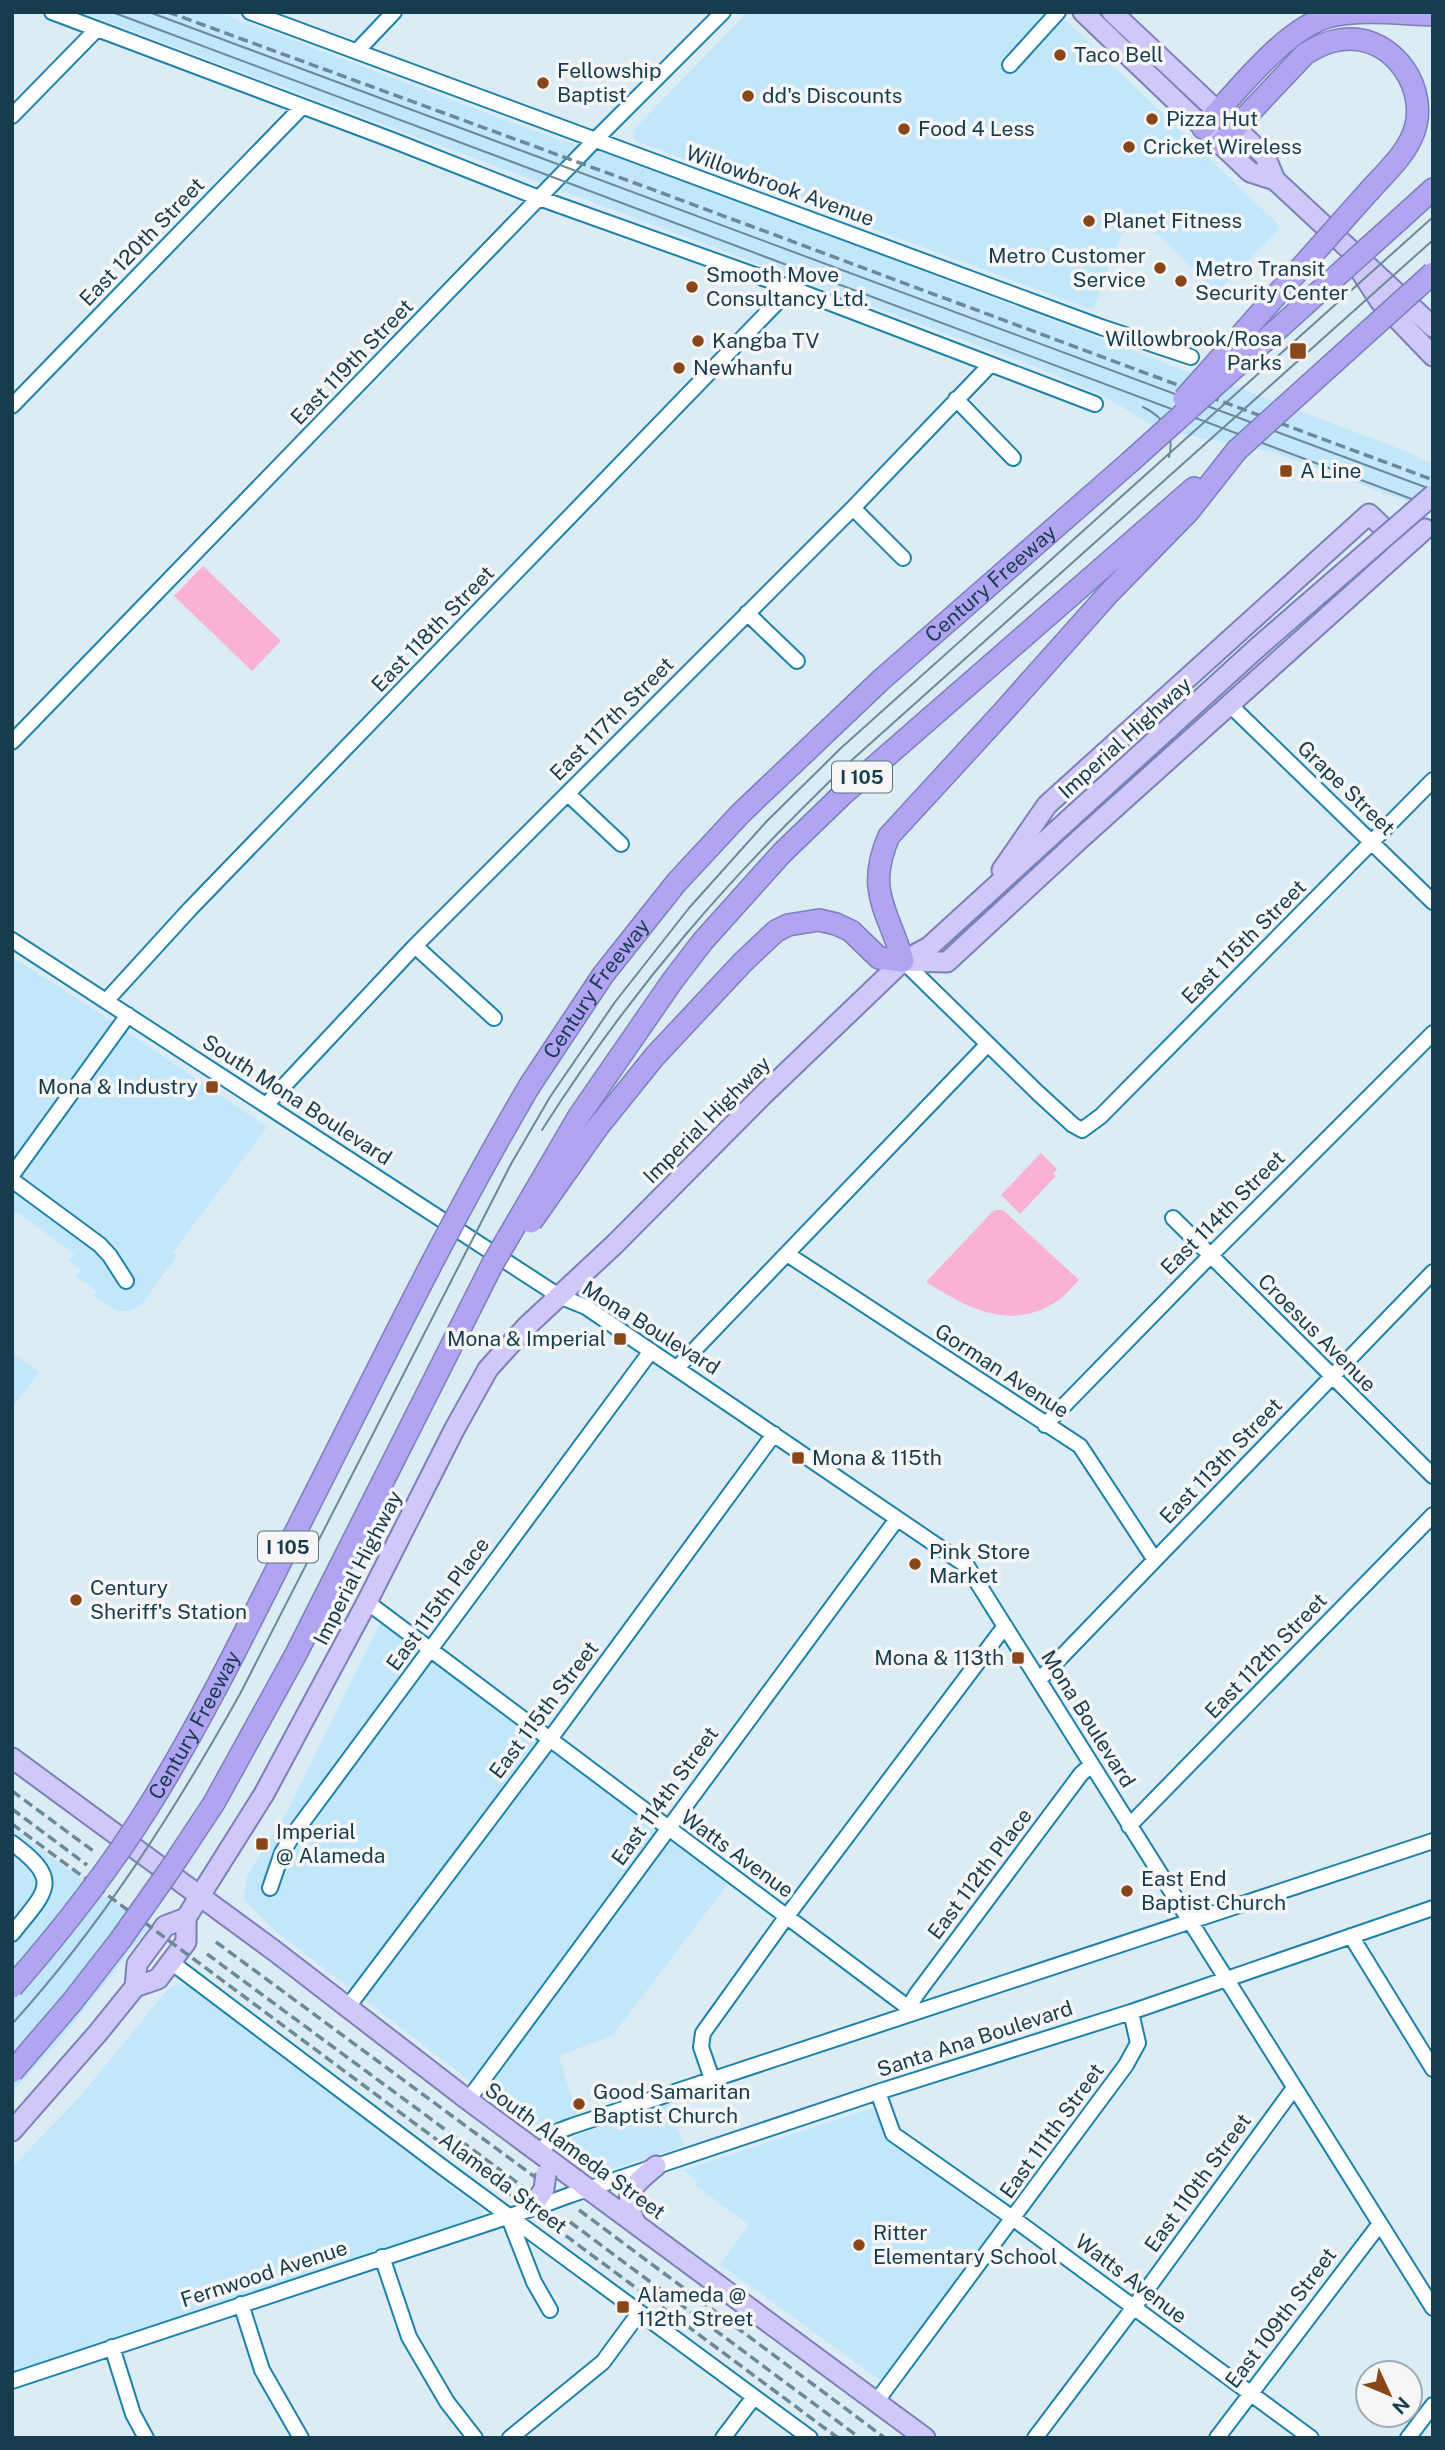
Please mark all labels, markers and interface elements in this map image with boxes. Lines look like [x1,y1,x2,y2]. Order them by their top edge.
place label: Taco Bell [1074,42,1163,67]
marker: Taco Bell [1052,47,1068,63]
place label: Fellowship Baptist [557,58,661,107]
marker: Fellowship Baptist [535,75,551,91]
place label: dd's Discounts [762,83,903,108]
marker: dd's Discounts [740,88,756,104]
place label: Pizza Hut [1166,106,1258,131]
marker: Pizza Hut [1144,111,1160,127]
place label: Food 4 Less [918,116,1035,141]
marker: Food 4 Less [896,121,912,137]
place label: Cricket Wireless [1143,134,1302,159]
marker: Cricket Wireless [1121,139,1137,155]
street label: Willowbrook Avenue [683,140,878,231]
street label: East 120th Street [74,172,209,311]
place label: Planet Fitness [1103,208,1242,233]
marker: Planet Fitness [1081,213,1097,229]
place label: Metro Customer Service [988,243,1146,292]
place label: Metro Transit Security Center [1195,256,1349,305]
marker: Metro Customer Service [1152,260,1168,276]
place label: Smooth Move Consultancy Ltd. [706,262,868,311]
marker: Metro Transit Security Center [1173,273,1189,289]
marker: Smooth Move Consultancy Ltd. [684,279,700,295]
street label: East 119th Street [285,294,418,430]
place label: Willowbrook/Rosa Parks [1105,326,1282,375]
place label: Kangba TV [712,328,819,353]
marker: Kangba TV [690,333,706,349]
marker: Willowbrook/Rosa Parks [1288,341,1308,361]
place label: Newhanfu [693,355,793,380]
marker: Newhanfu [671,360,687,376]
place label: A Line [1300,458,1362,483]
marker: A Line [1278,463,1294,479]
street label: Century Freeway [920,519,1061,648]
street label: East 118th Street [366,560,499,697]
street label: East 117th Street [545,652,679,786]
street label: Imperial Highway [1053,672,1196,804]
street label: Grape Street [1293,735,1400,840]
road number: I 105 [832,762,892,792]
street label: East 115th Street [1176,874,1311,1009]
street label: Century Freeway [538,914,655,1063]
street label: South Mona Boulevard [198,1029,397,1170]
street label: Imperial Highway [638,1051,775,1188]
place label: Mona & Industry [38,1074,198,1099]
marker: Mona & Industry [204,1079,220,1095]
street label: East 114th Street [1155,1145,1290,1280]
street label: Croesus Avenue [1253,1268,1382,1397]
street label: Mona Boulevard [578,1275,725,1380]
street label: Gorman Avenue [931,1318,1074,1423]
place label: Mona & Imperial [447,1326,606,1351]
marker: Mona & Imperial [612,1331,628,1347]
street label: East 113th Street [1154,1393,1287,1529]
place label: Mona & 115th [812,1445,942,1470]
marker: Mona & 115th [790,1450,806,1466]
street label: Imperial Highway [308,1486,407,1649]
road number: I 105 [258,1532,318,1562]
street label: East 115th Place [381,1532,494,1675]
place label: Pink Store Market [929,1539,1030,1588]
marker: Pink Store Market [907,1556,923,1572]
place label: Century Sheriff's Station [90,1575,247,1624]
street label: East 112th Street [1200,1588,1332,1723]
marker: Century Sheriff's Station [68,1592,84,1608]
street label: East 115th Street [484,1636,603,1783]
place label: Mona & 113th [874,1645,1004,1670]
street label: Mona Boulevard [1036,1645,1141,1792]
street label: Century Freeway [143,1647,245,1804]
marker: Mona & 113th [1010,1650,1026,1666]
street label: East 114th Street [606,1722,723,1870]
street label: East 112th Place [922,1803,1037,1944]
street label: Watts Avenue [676,1804,799,1903]
place label: Imperial @ Alameda [276,1819,385,1868]
marker: Imperial @ Alameda [254,1836,270,1852]
place label: East End Baptist Church [1141,1866,1286,1915]
marker: East End Baptist Church [1119,1883,1135,1899]
street label: Santa Ana Boulevard [874,1995,1076,2082]
street label: East 111th Street [994,2058,1109,2203]
street label: South Alameda Street [480,2077,670,2225]
place label: Good Samaritan Baptist Church [593,2079,750,2128]
marker: Good Samaritan Baptist Church [571,2096,587,2112]
street label: East 110th Street [1139,2109,1256,2257]
street label: Alameda Street [434,2127,572,2239]
place label: Ritter Elementary School [873,2220,1057,2269]
street label: Watts Avenue [1071,2229,1192,2329]
street label: Fernwood Avenue [177,2235,350,2312]
marker: Ritter Elementary School [851,2237,867,2253]
street label: East 109th Street [1220,2243,1341,2393]
place label: Alameda @ 112th Street [637,2282,753,2331]
marker: Alameda @ 112th Street [615,2299,631,2315]
north arrow [1354,2359,1424,2429]
text: N [1388,2393,1414,2419]

